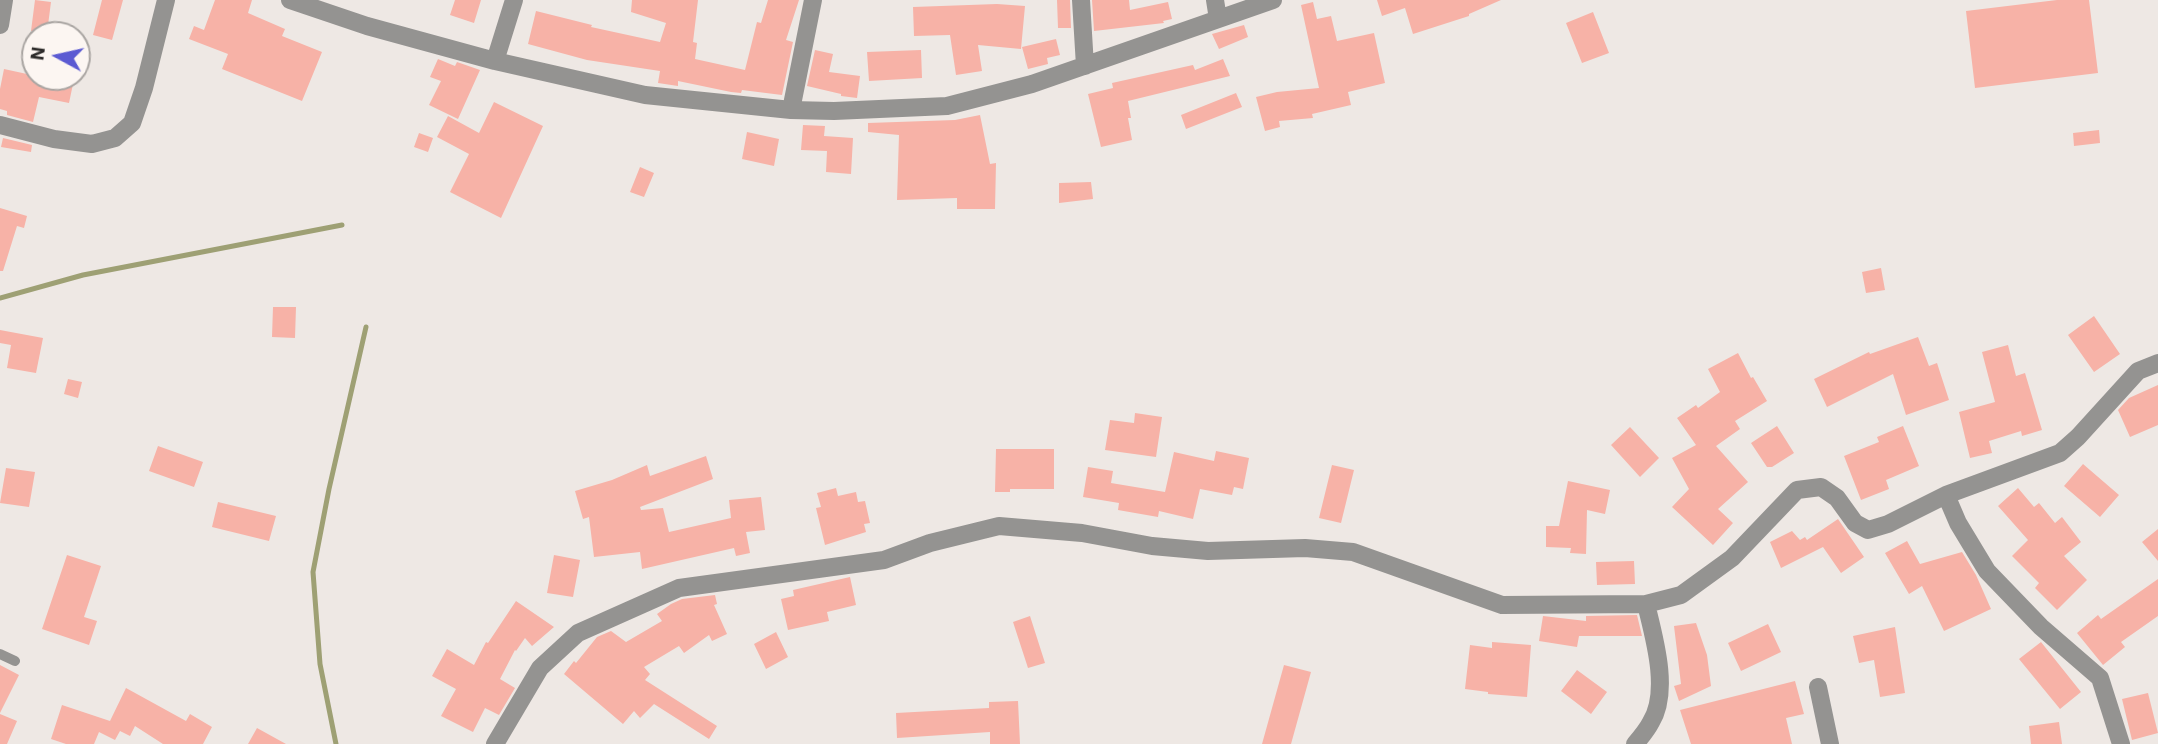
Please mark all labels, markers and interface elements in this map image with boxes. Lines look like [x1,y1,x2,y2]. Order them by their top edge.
north arrow [21,21,91,91]
text: N [24,45,50,62]

